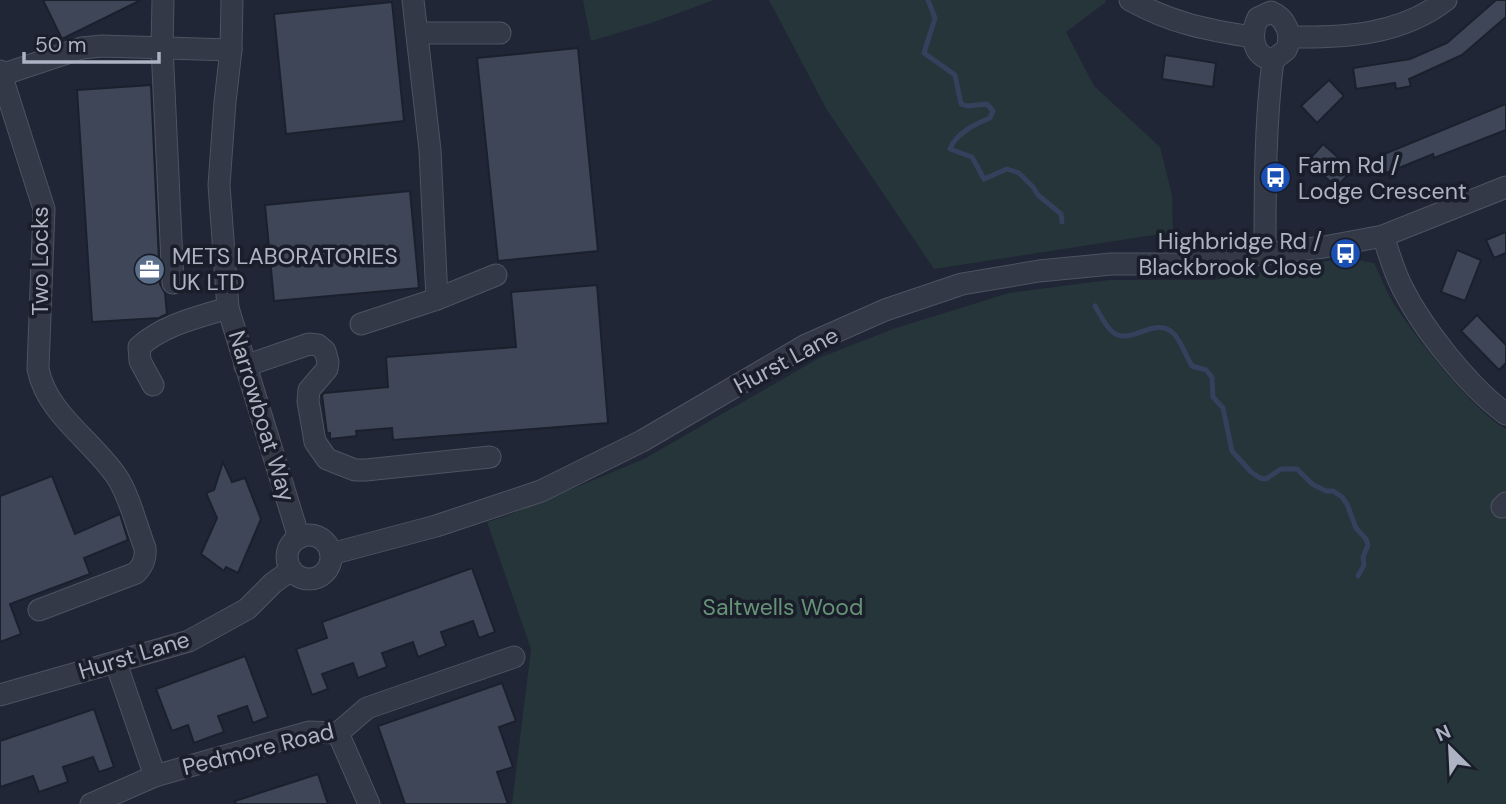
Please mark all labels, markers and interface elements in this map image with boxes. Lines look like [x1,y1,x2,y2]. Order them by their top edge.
scale bar [24,21,159,65]
text: 50 m [35,31,86,59]
place label: Farm Rd / Lodge Crescent [1298,150,1467,206]
bus stop icon: Farm Rd / Lodge Crescent [1258,161,1292,195]
street label: Two Locks [25,206,55,316]
place label: Highbridge Rd / Blackbrook Close [1138,226,1322,282]
bus stop icon: Highbridge Rd / Blackbrook Close [1328,237,1362,271]
place label: METS LABORATORIES UK LTD [172,241,398,297]
office icon: METS LABORATORIES UK LTD [132,252,166,286]
street label: Hurst Lane [728,320,844,400]
street label: Narrowboat Way [222,327,302,505]
park label: Saltwells Wood [703,592,863,622]
street label: Hurst Lane [75,624,193,686]
north arrow [1415,713,1485,783]
street label: Pedmore Road [179,716,337,782]
text: N [1432,719,1455,747]

